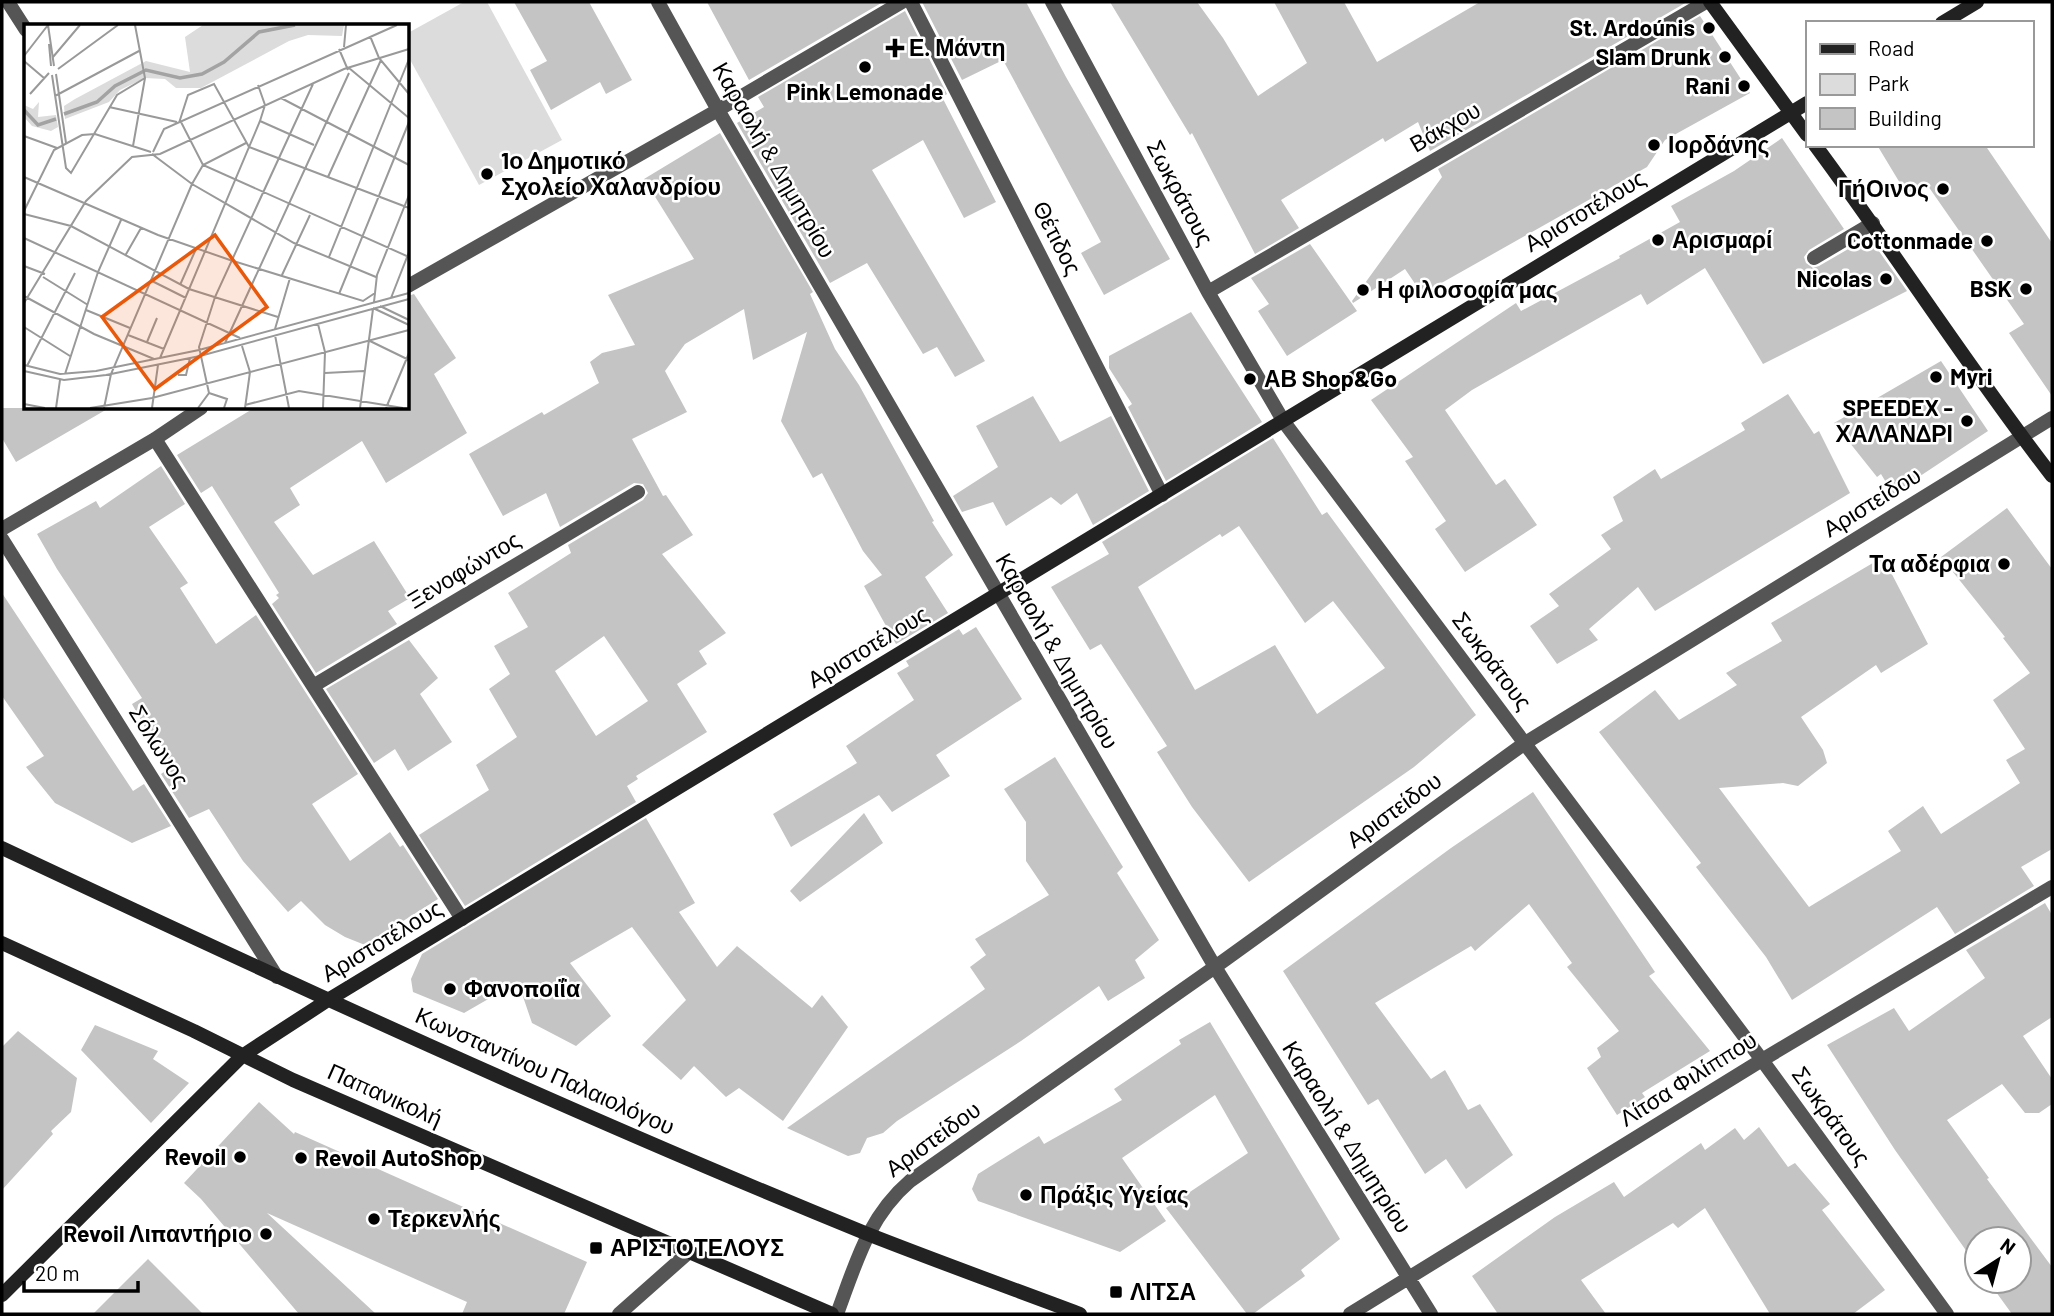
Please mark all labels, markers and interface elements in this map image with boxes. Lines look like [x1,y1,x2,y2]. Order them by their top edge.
place label: St. Ardoúnis [1569,13,1695,41]
marker: St. Ardoúnis [1701,20,1717,36]
legend [1806,21,2033,147]
inset map [24,24,410,410]
place label: Ε. Μάντη [909,33,1006,61]
text: Road [1868,35,1914,60]
marker: Ε. Μάντη [887,40,903,56]
place label: Slam Drunk [1595,42,1711,70]
marker: Slam Drunk [1717,49,1733,65]
street label: Καραολή & Δημητρίου [707,57,842,262]
marker: Pink Lemonade [857,59,873,75]
text: Park [1868,70,1909,95]
place label: Rani [1685,71,1730,99]
place label: Pink Lemonade [787,77,943,105]
marker: Rani [1736,78,1752,94]
street label: Βάκχου [1404,95,1485,158]
text: Building [1868,105,1942,130]
place label: Ιορδάνης [1668,130,1770,158]
street label: Σωκράτους [1141,135,1220,250]
marker: Ιορδάνης [1646,137,1662,153]
place label: 1ο Δημοτικό Σχολείο Χαλανδρίου [501,146,721,200]
street label: Αριστοτέλους [1519,163,1650,257]
marker: 1ο Δημοτικό Σχολείο Χαλανδρίου [479,166,495,182]
place label: ΓήΟινος [1838,174,1929,202]
marker: ΓήΟινος [1935,181,1951,197]
street label: Θέτιδος [1027,196,1088,279]
place label: Αρισμαρί [1672,225,1772,253]
place label: Cottonmade [1847,226,1973,254]
marker: Αρισμαρί [1650,232,1666,248]
marker: Cottonmade [1979,233,1995,249]
place label: Nicolas [1797,264,1872,292]
marker: Nicolas [1878,271,1894,287]
place label: BSK [1970,274,2012,302]
place label: Η φιλοσοφία μας [1377,275,1558,303]
marker: BSK [2018,281,2034,297]
marker: Η φιλοσοφία μας [1355,282,1371,298]
place label: Myri [1950,362,1993,390]
place label: ΑΒ Shop&Go [1264,364,1397,392]
marker: Myri [1928,369,1944,385]
marker: ΑΒ Shop&Go [1242,371,1258,387]
place label: SPEEDEX - ΧΑΛΑΝΔΡΙ [1836,393,1953,447]
marker: SPEEDEX - ΧΑΛΑΝΔΡΙ [1959,413,1975,429]
street label: Αριστείδου [1817,460,1926,542]
street label: Ξενοφώντος [402,525,525,614]
street label: Καραολή & Δημητρίου [990,548,1125,753]
place label: Τα αδέρφια [1869,549,1990,577]
marker: Τα αδέρφια [1996,556,2012,572]
street label: Αριστοτέλους [802,599,933,693]
street label: Σωκράτους [1447,606,1539,715]
street label: Σόλωνος [124,699,196,792]
street label: Αριστείδου [1341,765,1446,853]
street label: Αριστοτέλους [316,893,447,987]
place label: Φανοποιΐα [464,974,580,1002]
marker: Φανοποιΐα [442,981,458,997]
street label: Κωνσταντίνου Παλαιολόγου [412,1000,679,1140]
street label: Λίτσα Φιλίππου [1614,1025,1761,1131]
street label: Καραολή & Δημητρίου [1277,1035,1418,1238]
street label: Παπανικολή [324,1056,447,1132]
street label: Σωκράτους [1787,1061,1877,1170]
street label: Αριστείδου [880,1094,985,1182]
place label: Revoil [165,1142,226,1170]
place label: Revoil AutoShop [315,1143,482,1171]
marker: Revoil [232,1149,248,1165]
marker: Revoil AutoShop [293,1150,309,1166]
place label: Πράξις Υγείας [1040,1180,1189,1208]
marker: Πράξις Υγείας [1018,1187,1034,1203]
place label: Τερκενλής [388,1204,501,1232]
marker: Τερκενλής [366,1211,382,1227]
place label: Revoil Λιπαντήριο [63,1219,252,1247]
north arrow [1963,1225,2033,1295]
marker: Revoil Λιπαντήριο [258,1226,274,1242]
place label: ΑΡΙΣΤΟΤΕΛΟΥΣ [610,1233,784,1261]
text: N [1996,1233,2020,1259]
marker: ΑΡΙΣΤΟΤΕΛΟΥΣ [588,1240,604,1256]
scale bar [24,1250,138,1294]
text: 20 m [35,1260,80,1285]
place label: ΛΙΤΣΑ [1130,1277,1196,1305]
marker: ΛΙΤΣΑ [1108,1284,1124,1300]

